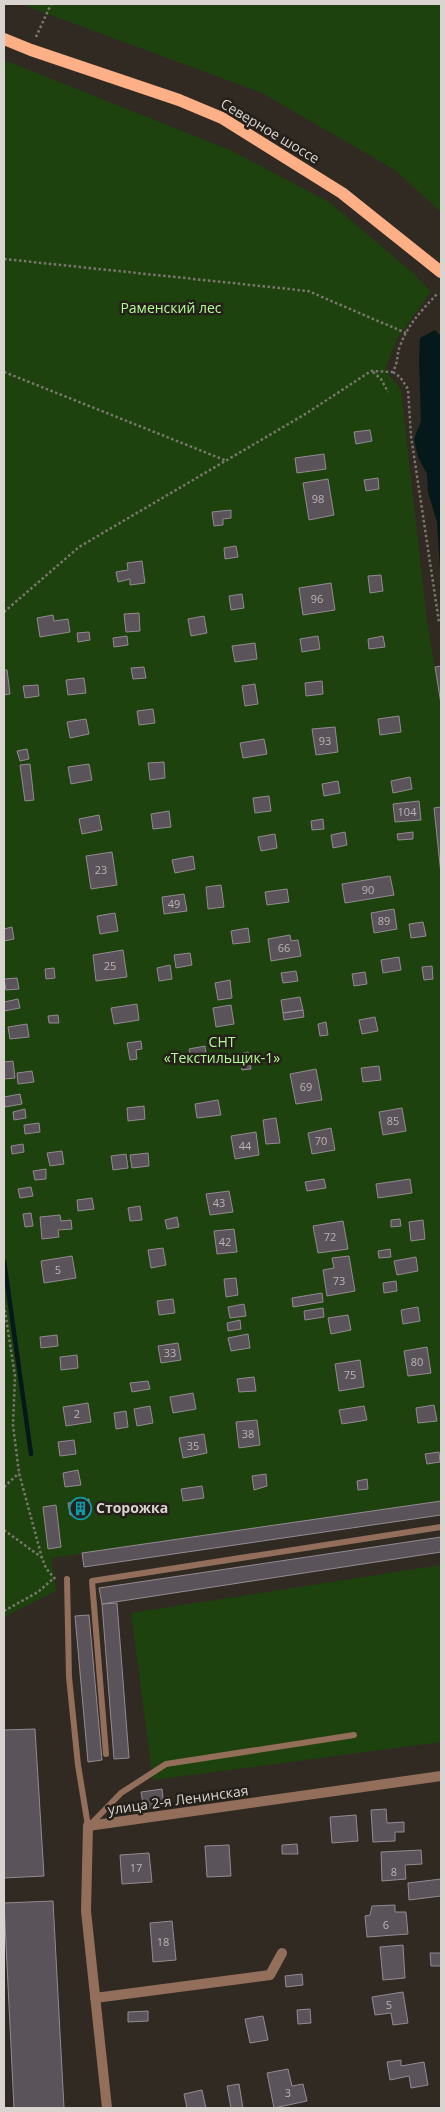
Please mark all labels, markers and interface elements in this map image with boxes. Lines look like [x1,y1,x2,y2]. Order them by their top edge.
street label: Северное шоссе [217,94,323,168]
park label: Раменский лес [120,298,222,317]
house number: 98 [312,491,324,506]
house number: 96 [311,591,323,606]
house number: 93 [319,733,331,748]
house number: 104 [398,804,417,819]
house number: 23 [95,862,107,877]
house number: 90 [362,882,374,897]
house number: 49 [168,896,180,911]
house number: 89 [378,913,390,928]
house number: 66 [278,940,290,955]
house number: 25 [104,958,116,973]
park label: СНТ «Текстильщик-1» [164,1032,280,1067]
house number: 69 [300,1079,312,1094]
house number: 85 [387,1113,399,1128]
house number: 70 [315,1133,327,1148]
house number: 44 [239,1138,252,1153]
house number: 43 [213,1195,225,1210]
house number: 72 [324,1229,336,1244]
house number: 42 [219,1234,231,1249]
house number: 5 [55,1262,61,1277]
house number: 73 [333,1273,345,1288]
house number: 33 [164,1345,176,1360]
house number: 80 [411,1354,423,1369]
house number: 75 [344,1367,356,1382]
house number: 2 [74,1406,80,1421]
house number: 38 [242,1426,254,1441]
house number: 35 [187,1438,199,1453]
building icon: Сторожка [68,1496,92,1520]
place label: Сторожка [96,1498,168,1517]
street label: улица 2-я Ленинская [106,1780,249,1819]
house number: 17 [130,1860,142,1875]
house number: 8 [391,1864,397,1879]
house number: 6 [383,1917,389,1932]
house number: 18 [157,1934,169,1949]
house number: 5 [386,1997,392,2012]
house number: 3 [285,2085,291,2100]

